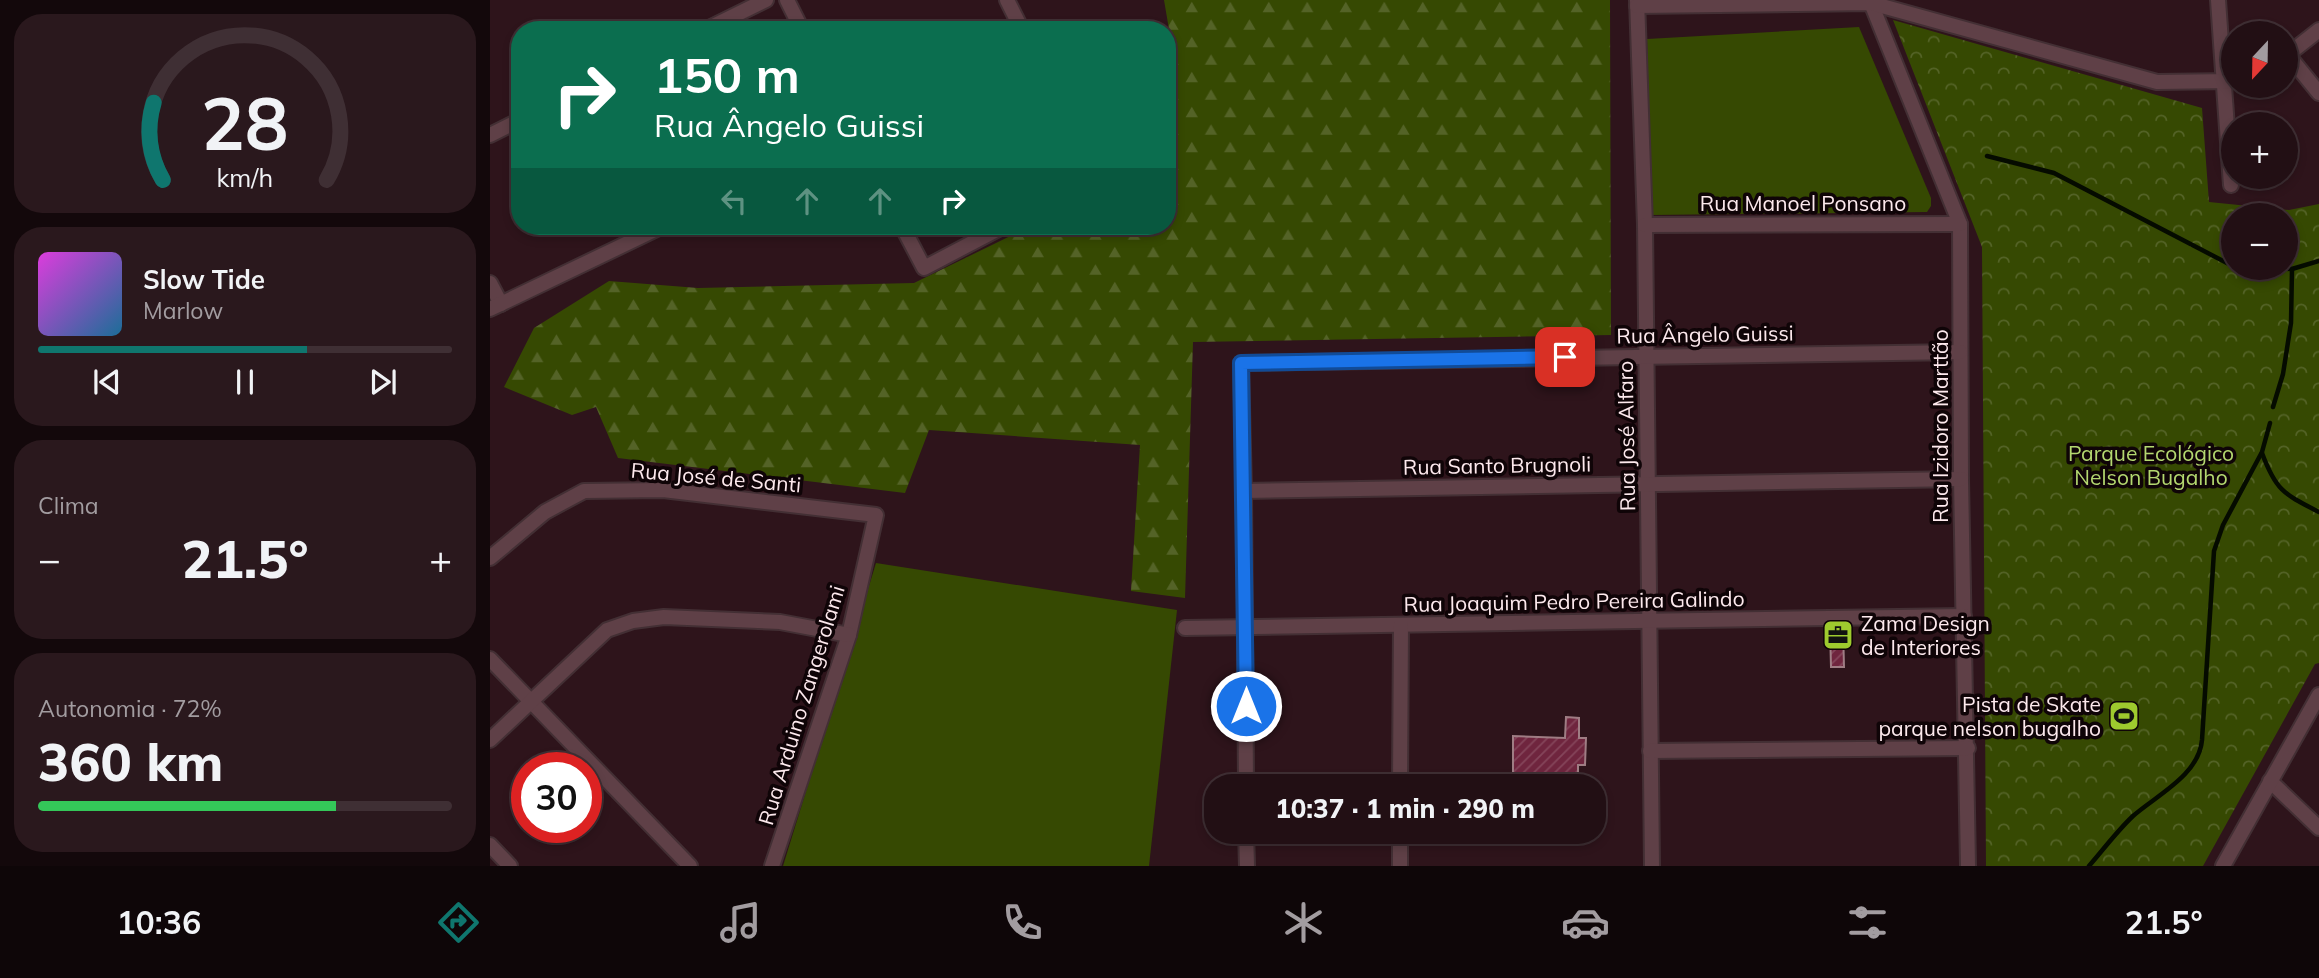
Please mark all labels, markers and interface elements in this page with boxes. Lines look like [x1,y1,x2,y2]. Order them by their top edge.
north arrow [2221,21,2298,98]
map controls [2221,21,2298,280]
text: 150 m [654,44,800,105]
icon: right [539,49,630,140]
text: 28 [201,77,289,168]
text: Rua Ângelo Guissi [654,105,924,145]
button: + [2221,112,2298,189]
text: km/h [217,161,273,192]
icon: left [715,182,753,220]
icon: ahead [788,182,826,220]
icon: ahead [861,182,899,220]
icon: right [934,182,972,220]
street label: Rua Manoel Ponsano [1700,190,1906,216]
button: − [2221,203,2298,280]
text: Slow Tide [143,263,265,296]
text: Marlow [143,296,223,325]
street label: Rua Ângelo Guissi [1616,319,1794,349]
pin [1535,327,1595,387]
street label: Rua Izidoro Marttão [1927,329,1953,523]
icon: arrive [1546,338,1584,376]
street label: Rua José Alfaro [1612,361,1640,511]
icon: previous [88,363,126,401]
icon: pause [226,363,264,401]
icon: next [364,363,402,401]
park label: Parque Ecológico Nelson Bugalho [2068,440,2234,490]
street label: Rua Santo Brugnoli [1403,450,1591,480]
street label: Rua José de Santi [630,457,802,497]
text: Clima [38,491,99,520]
text: 21.5° [181,526,309,591]
text: − [38,535,61,583]
text: + [429,535,452,583]
street label: Rua Arduino Zangerolami [752,582,850,828]
street label: Rua Joaquim Pedro Pereira Galindo [1403,585,1745,617]
place label: Zama Design de Interiores [1861,610,1990,660]
office icon: Zama Design de Interiores [1821,618,1855,652]
position arrow [1209,669,1283,743]
place label: Pista de Skate parque nelson bugalho [1878,691,2101,741]
text: Autonomia · 72% [38,694,222,723]
sports icon: Pista de Skate parque nelson bugalho [2107,699,2141,733]
text: 360 km [38,729,223,794]
speed limit sign: 30 [511,752,602,843]
text: 10:37 · 1 min · 290 m [1275,792,1535,825]
icon: directions [434,898,483,947]
icon: music [716,898,765,947]
icon: phone [998,898,1047,947]
icon: climate [1279,898,1328,947]
icon: car [1561,898,1610,947]
icon: filters [1843,898,1892,947]
text: 10:36 [116,902,201,942]
text: 21.5° [2125,902,2203,942]

